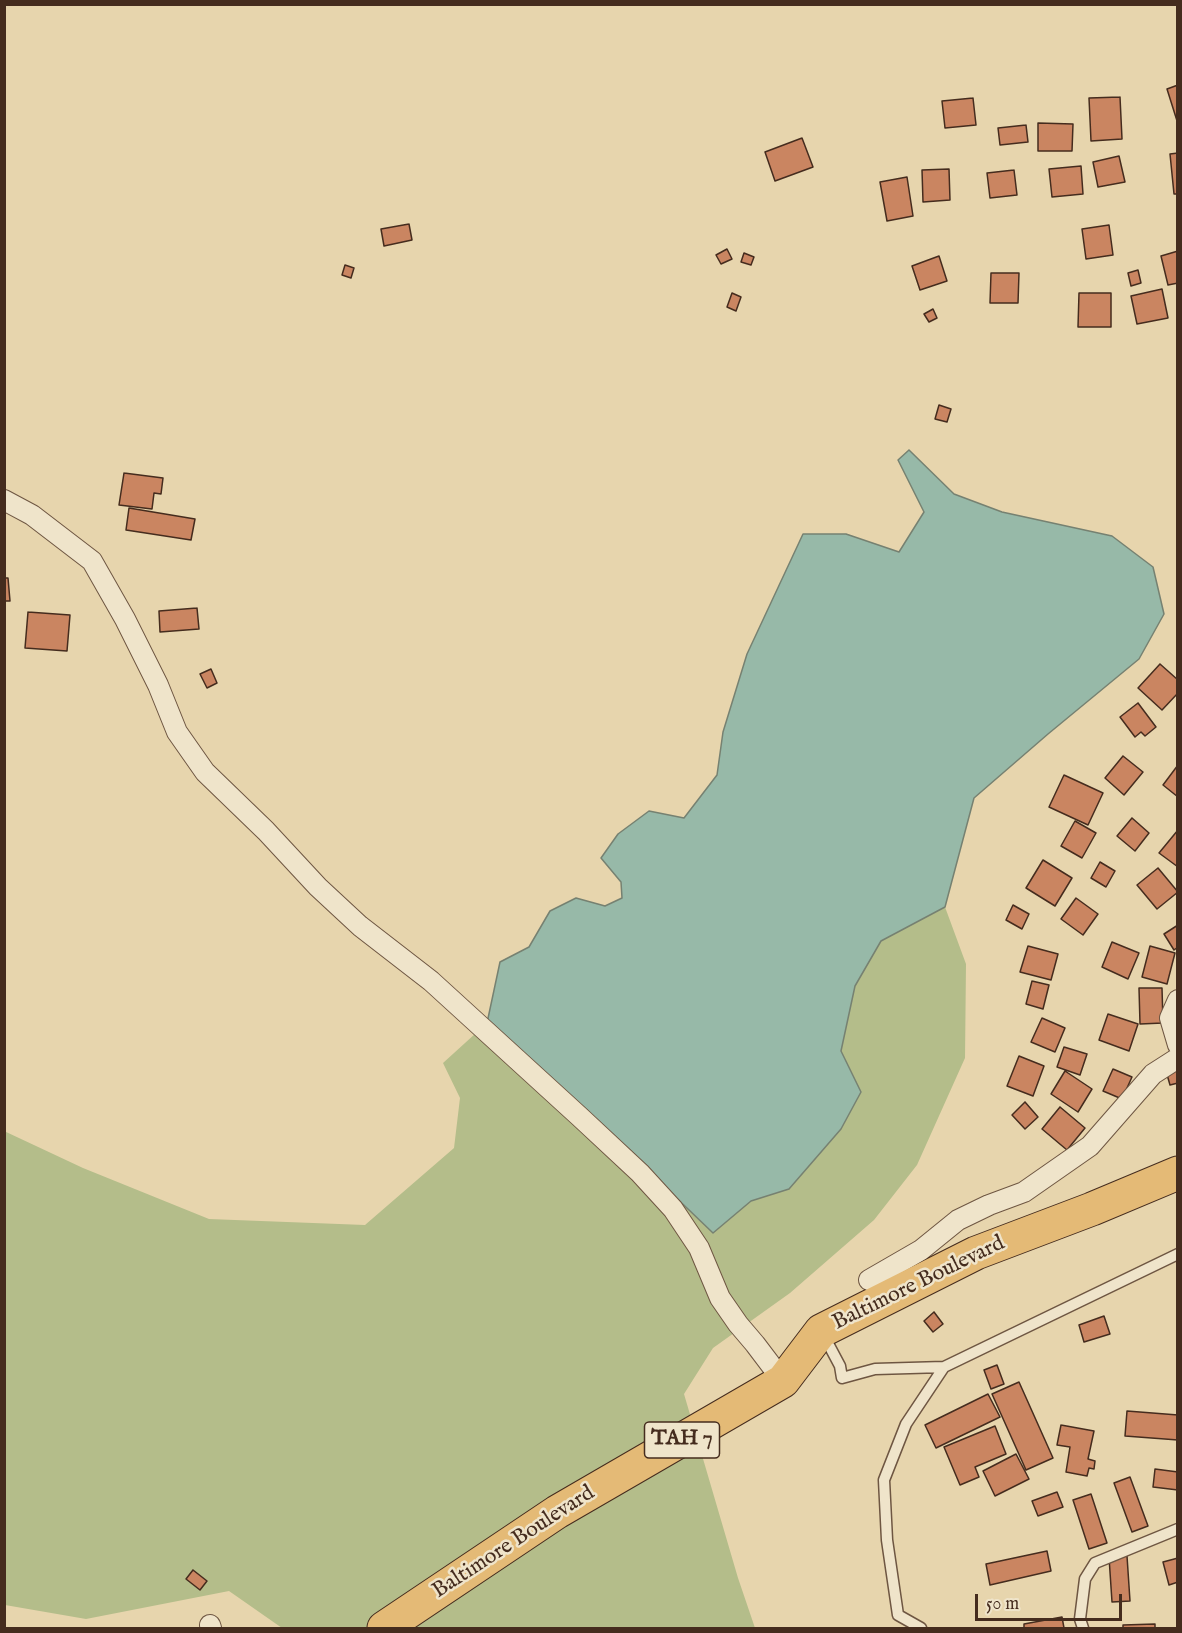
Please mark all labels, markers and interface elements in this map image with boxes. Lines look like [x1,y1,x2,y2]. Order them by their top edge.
street label: Baltimore Boulevard [829,1231,1009,1337]
road number: TAH 7 [644,1422,720,1458]
street label: Baltimore Boulevard [428,1481,600,1605]
scale bar [978,1582,1125,1620]
text: 50 m [986,1593,1019,1616]

